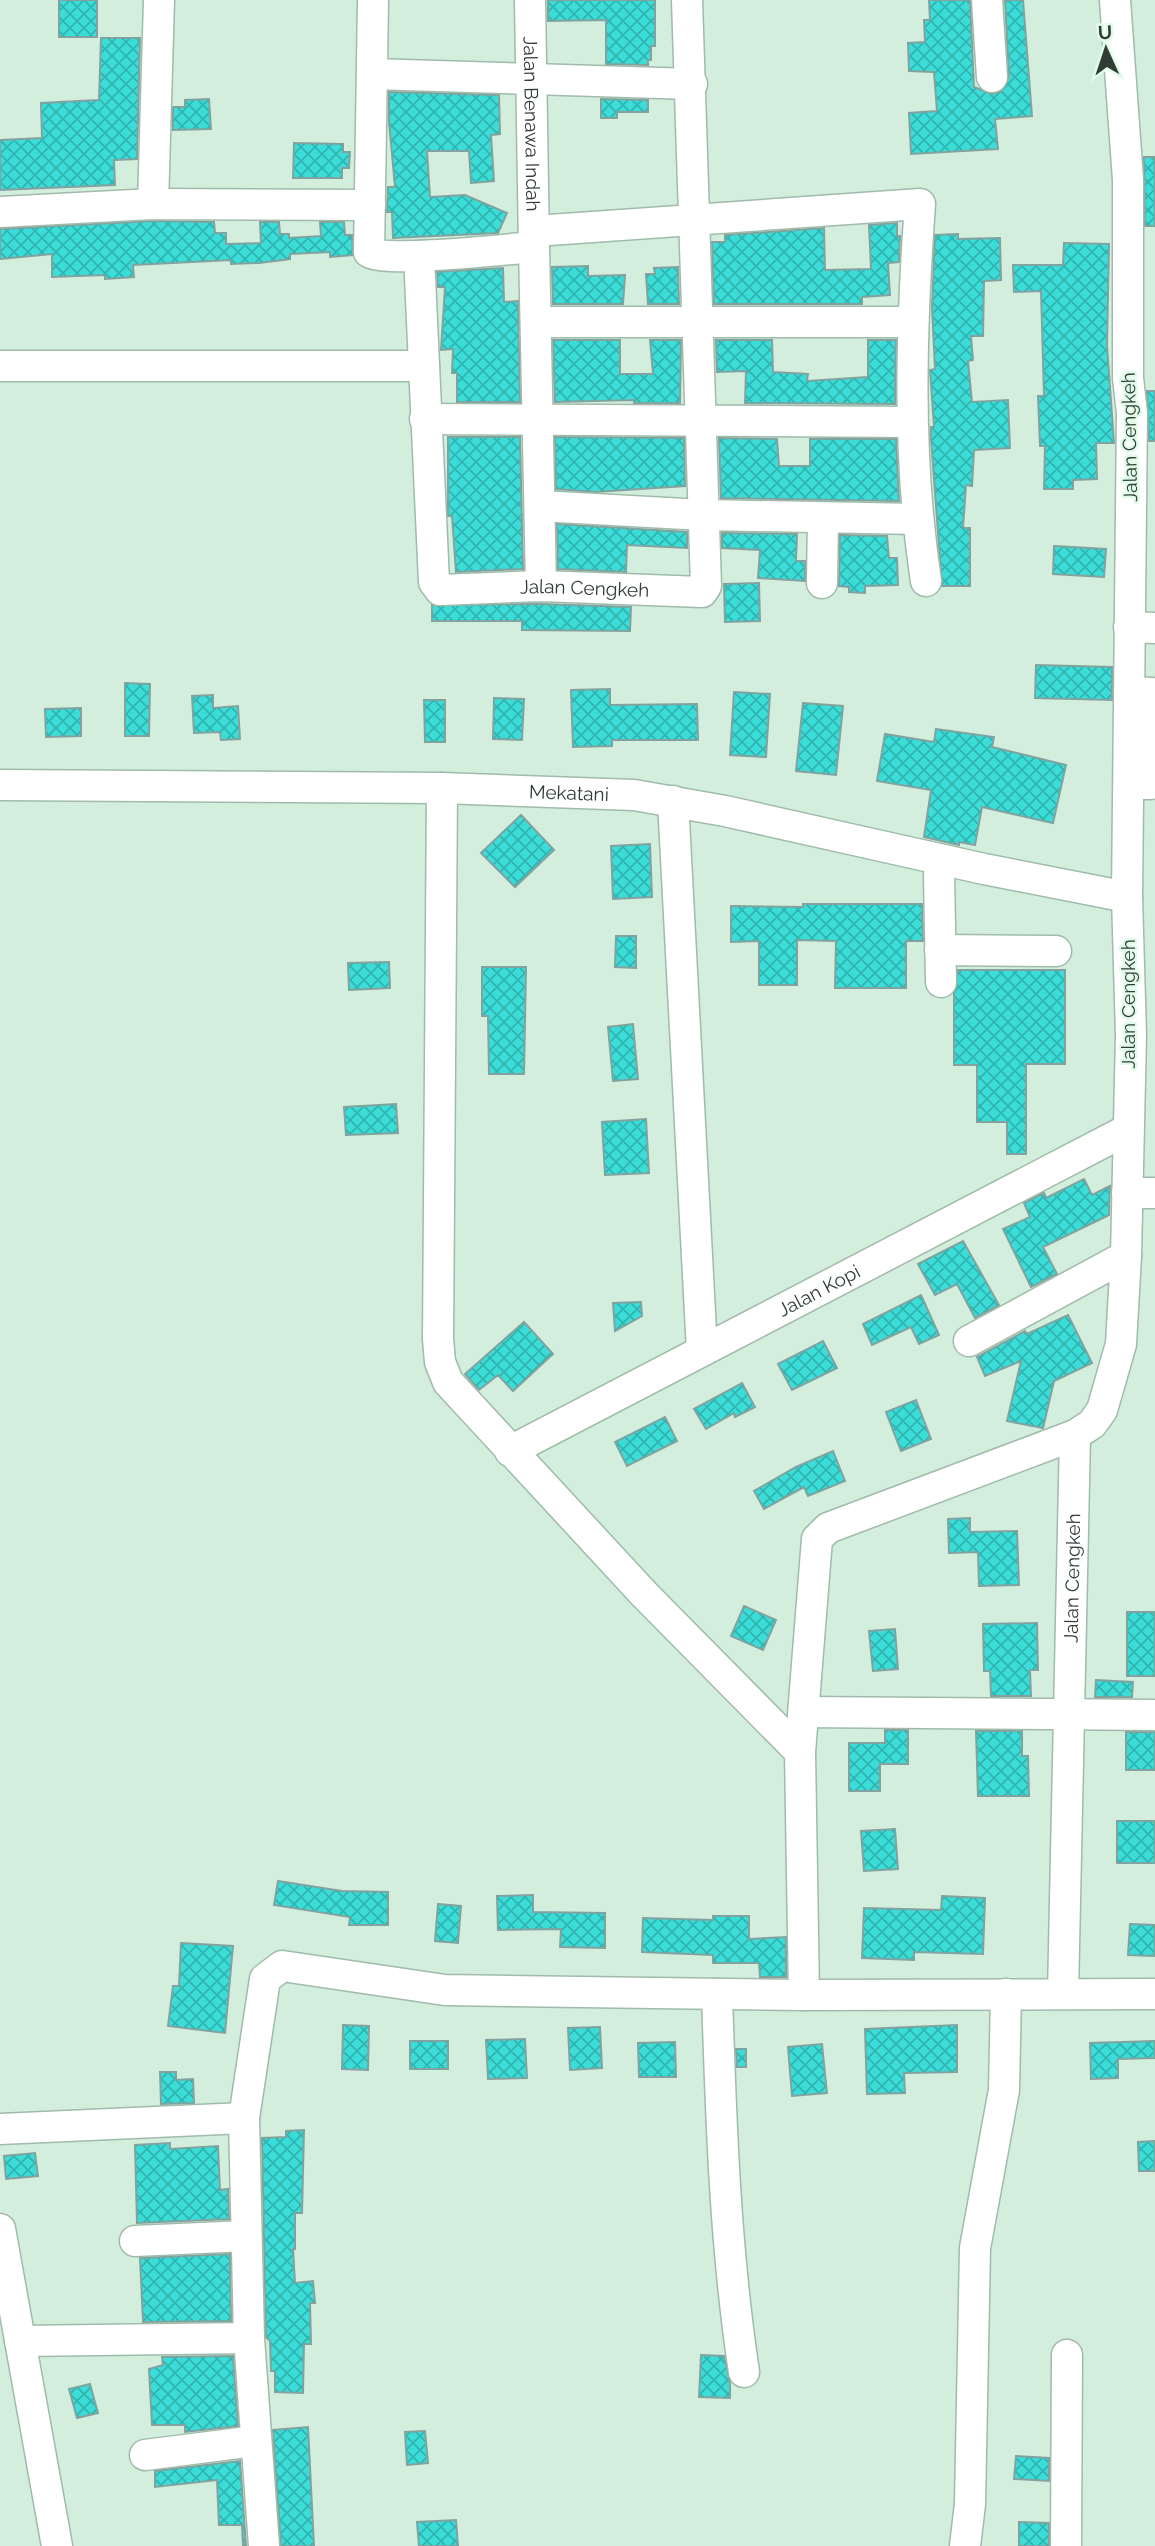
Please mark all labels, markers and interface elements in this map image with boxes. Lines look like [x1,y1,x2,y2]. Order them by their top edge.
north arrow [1071,14,1141,84]
text: U [1097,21,1113,43]
street label: Jalan Benawa Indah [520,36,544,212]
street label: Jalan Cengkeh [1117,372,1141,502]
street label: Jalan Cengkeh [519,575,650,601]
street label: Mekatani [529,780,609,805]
street label: Jalan Cengkeh [1117,939,1139,1069]
street label: Jalan Kopi [774,1260,864,1321]
street label: Jalan Cengkeh [1060,1513,1084,1643]

